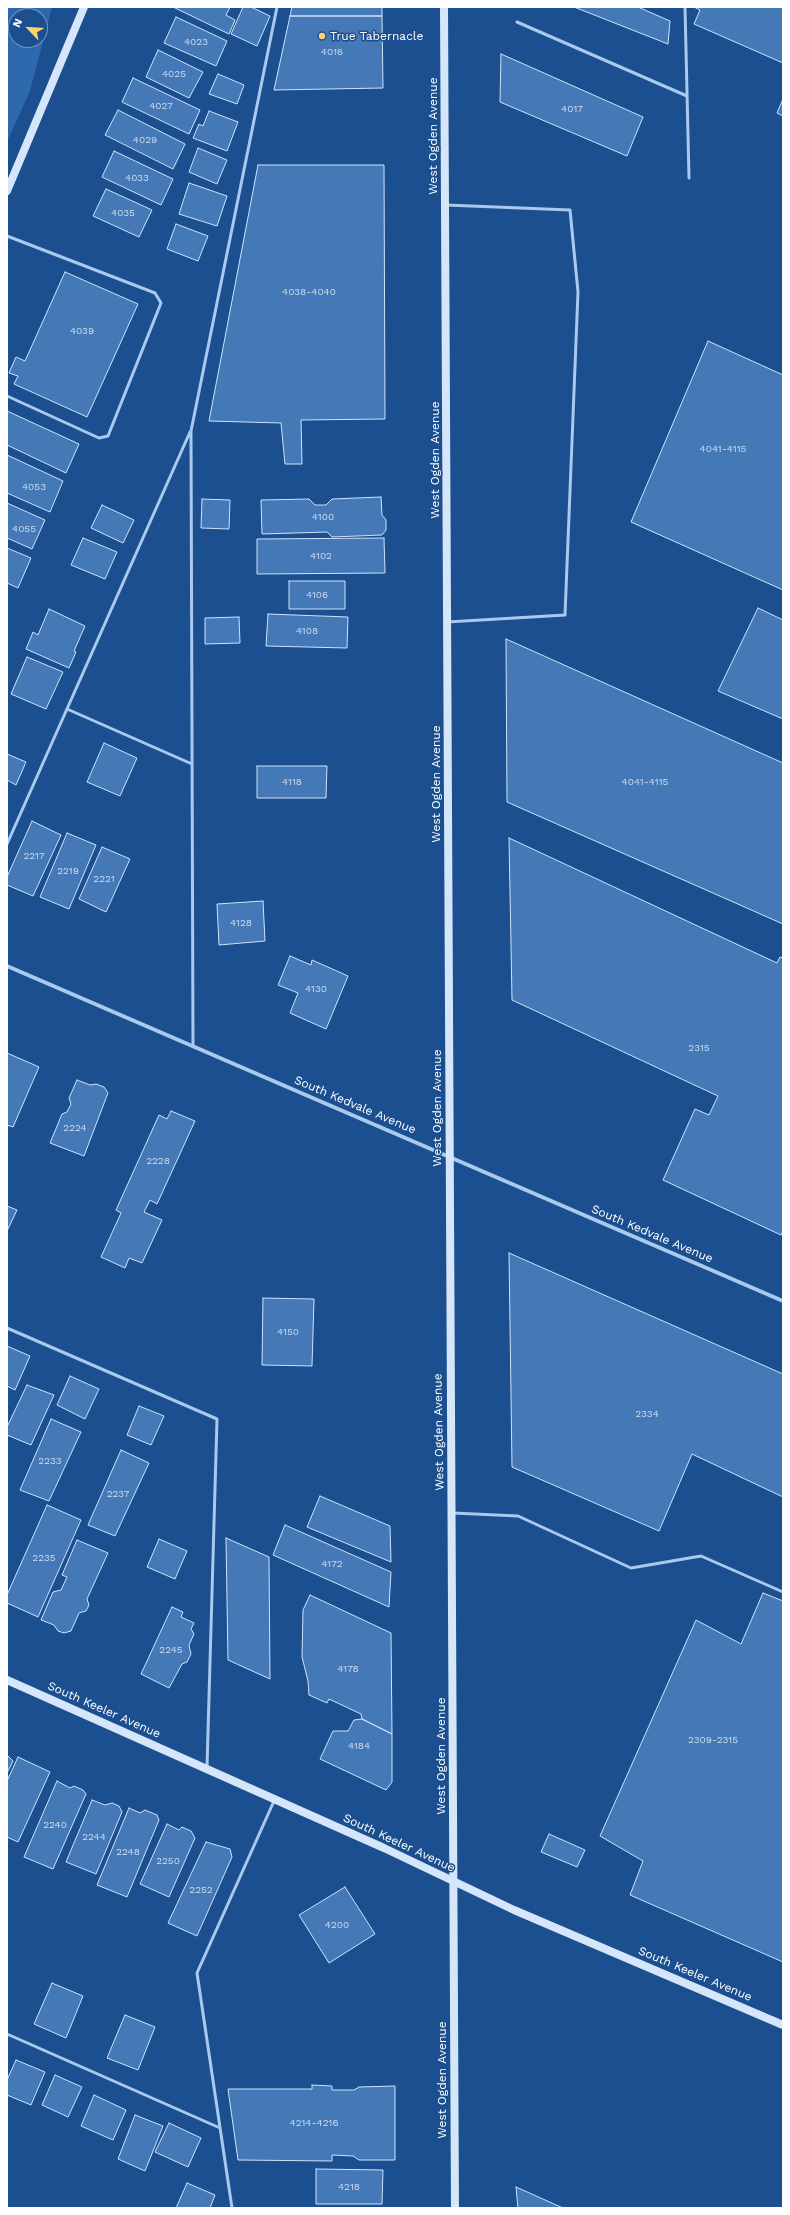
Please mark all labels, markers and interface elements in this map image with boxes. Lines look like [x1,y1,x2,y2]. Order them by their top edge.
north arrow [8,8,48,48]
text: N [10,17,25,30]
place label: True Tabernacle [330,29,423,43]
marker: True Tabernacle [317,31,327,41]
house number: 4023 [184,36,208,48]
house number: 4016 [321,46,343,58]
house number: 4025 [162,68,186,80]
street label: West Ogden Avenue [426,77,440,195]
house number: 4027 [149,100,173,112]
house number: 4017 [561,103,583,115]
house number: 4029 [133,134,157,146]
house number: 4033 [125,172,149,184]
house number: 4035 [111,207,135,219]
house number: 4038-4040 [282,286,336,298]
house number: 4039 [70,325,94,337]
street label: West Ogden Avenue [428,401,442,519]
house number: 4041-4115 [700,443,746,455]
house number: 4053 [22,481,46,493]
house number: 4100 [312,511,334,523]
house number: 4055 [12,523,36,535]
house number: 4102 [310,550,332,562]
house number: 4106 [306,589,328,601]
house number: 4108 [296,625,318,637]
street label: West Ogden Avenue [429,725,443,843]
house number: 4118 [282,776,302,788]
house number: 4041-4115 [622,776,668,788]
house number: 2217 [23,850,45,862]
house number: 2219 [57,865,79,877]
house number: 2221 [93,873,115,885]
house number: 4128 [230,917,252,929]
house number: 4130 [305,983,327,995]
house number: 2315 [688,1042,710,1054]
street label: West Ogden Avenue [430,1049,444,1167]
street label: South Kedvale Avenue [292,1073,418,1137]
house number: 2224 [63,1122,87,1134]
house number: 2228 [146,1155,170,1167]
street label: South Kedvale Avenue [589,1202,715,1266]
house number: 4150 [277,1326,299,1338]
street label: West Ogden Avenue [431,1373,447,1491]
house number: 2334 [635,1408,659,1420]
house number: 2233 [38,1455,62,1467]
house number: 2237 [107,1488,129,1500]
house number: 2235 [32,1552,56,1564]
house number: 4172 [321,1558,343,1570]
house number: 2245 [159,1644,183,1656]
house number: 4178 [337,1663,359,1675]
street label: South Keeler Avenue [45,1679,163,1741]
street label: West Ogden Avenue [434,1697,448,1815]
house number: 2309-2315 [688,1734,738,1746]
house number: 4184 [348,1740,370,1752]
street label: South Keeler Avenue [341,1811,457,1875]
house number: 2240 [43,1819,67,1831]
house number: 2244 [82,1831,106,1843]
house number: 2248 [116,1846,140,1858]
house number: 2250 [156,1855,180,1867]
house number: 2252 [189,1884,213,1896]
house number: 4200 [325,1919,349,1931]
street label: South Keeler Avenue [636,1944,754,2004]
street label: West Ogden Avenue [435,2021,449,2139]
house number: 4214-4216 [290,2117,338,2129]
house number: 4218 [338,2181,360,2193]

